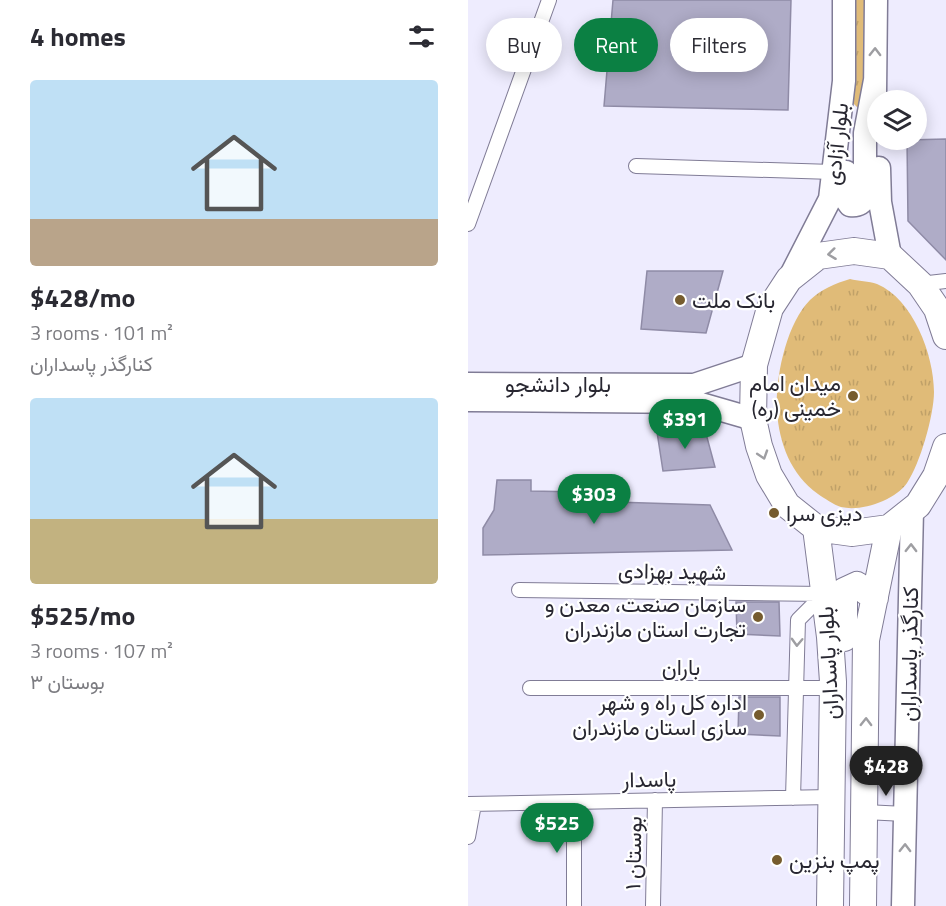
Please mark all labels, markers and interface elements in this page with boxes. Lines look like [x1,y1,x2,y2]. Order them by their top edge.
text: 4 homes [30,17,126,56]
chip: Buy [486,18,562,72]
chip: Rent [574,18,658,72]
chip: Filters [670,18,768,72]
icon: filters [405,20,438,53]
one-way arrow [869,47,881,56]
map controls [867,90,927,150]
button: layers [867,90,927,150]
street label: بلوار آزادی [815,101,857,187]
icon: home [180,119,288,227]
one-way arrow [828,247,837,260]
text: $428/mo [30,278,135,317]
place label: بانک ملت [692,283,775,317]
marker: بانک ملت [673,293,687,307]
text: 3 rooms · 101 m² [30,317,173,348]
text: کنارگذر پاسداران [30,348,153,379]
place label: میدان امام خمینی (ره) [749,366,841,425]
street label: بلوار دانشجو [505,367,611,401]
marker: میدان امام خمینی (ره) [846,389,860,403]
pin: $391 [649,399,721,450]
text: $391 [663,403,707,434]
icon: home [180,437,288,545]
one-way arrow [755,449,768,460]
pin: $303 [558,474,630,525]
text: $303 [572,478,616,509]
place label: دیزی سرا [786,496,862,530]
marker: دیزی سرا [767,506,781,520]
one-way arrow [905,543,917,552]
street label: شهید بهزادی [618,553,726,589]
street label: کنارگذر پاسداران [891,586,927,722]
place label: سازمان صنعت، معدن و تجارت استان مازندران [545,587,746,646]
text: $525/mo [30,596,135,635]
street label: بلوار پاسداران [808,605,848,721]
marker: سازمان صنعت، معدن و تجارت استان مازندران [751,610,765,624]
text: 3 rooms · 107 m² [30,635,173,666]
one-way arrow [791,637,804,646]
street label: باران [662,650,700,684]
text: بوستان ۳ [30,666,105,697]
place label: اداره کل راه و شهر سازی استان مازندران [572,685,747,744]
marker: اداره کل راه و شهر سازی استان مازندران [752,708,766,722]
one-way arrow [859,717,872,726]
pin: $428 [850,746,922,797]
text: $428 [864,750,908,781]
street label: پاسدار [621,762,676,796]
pin: $525 [521,803,593,854]
text: $525 [535,807,579,838]
street label: بوستان ۱ [615,816,651,890]
place label: پمپ بنزین [789,843,880,877]
one-way arrow [899,843,911,852]
marker: پمپ بنزین [770,853,784,867]

